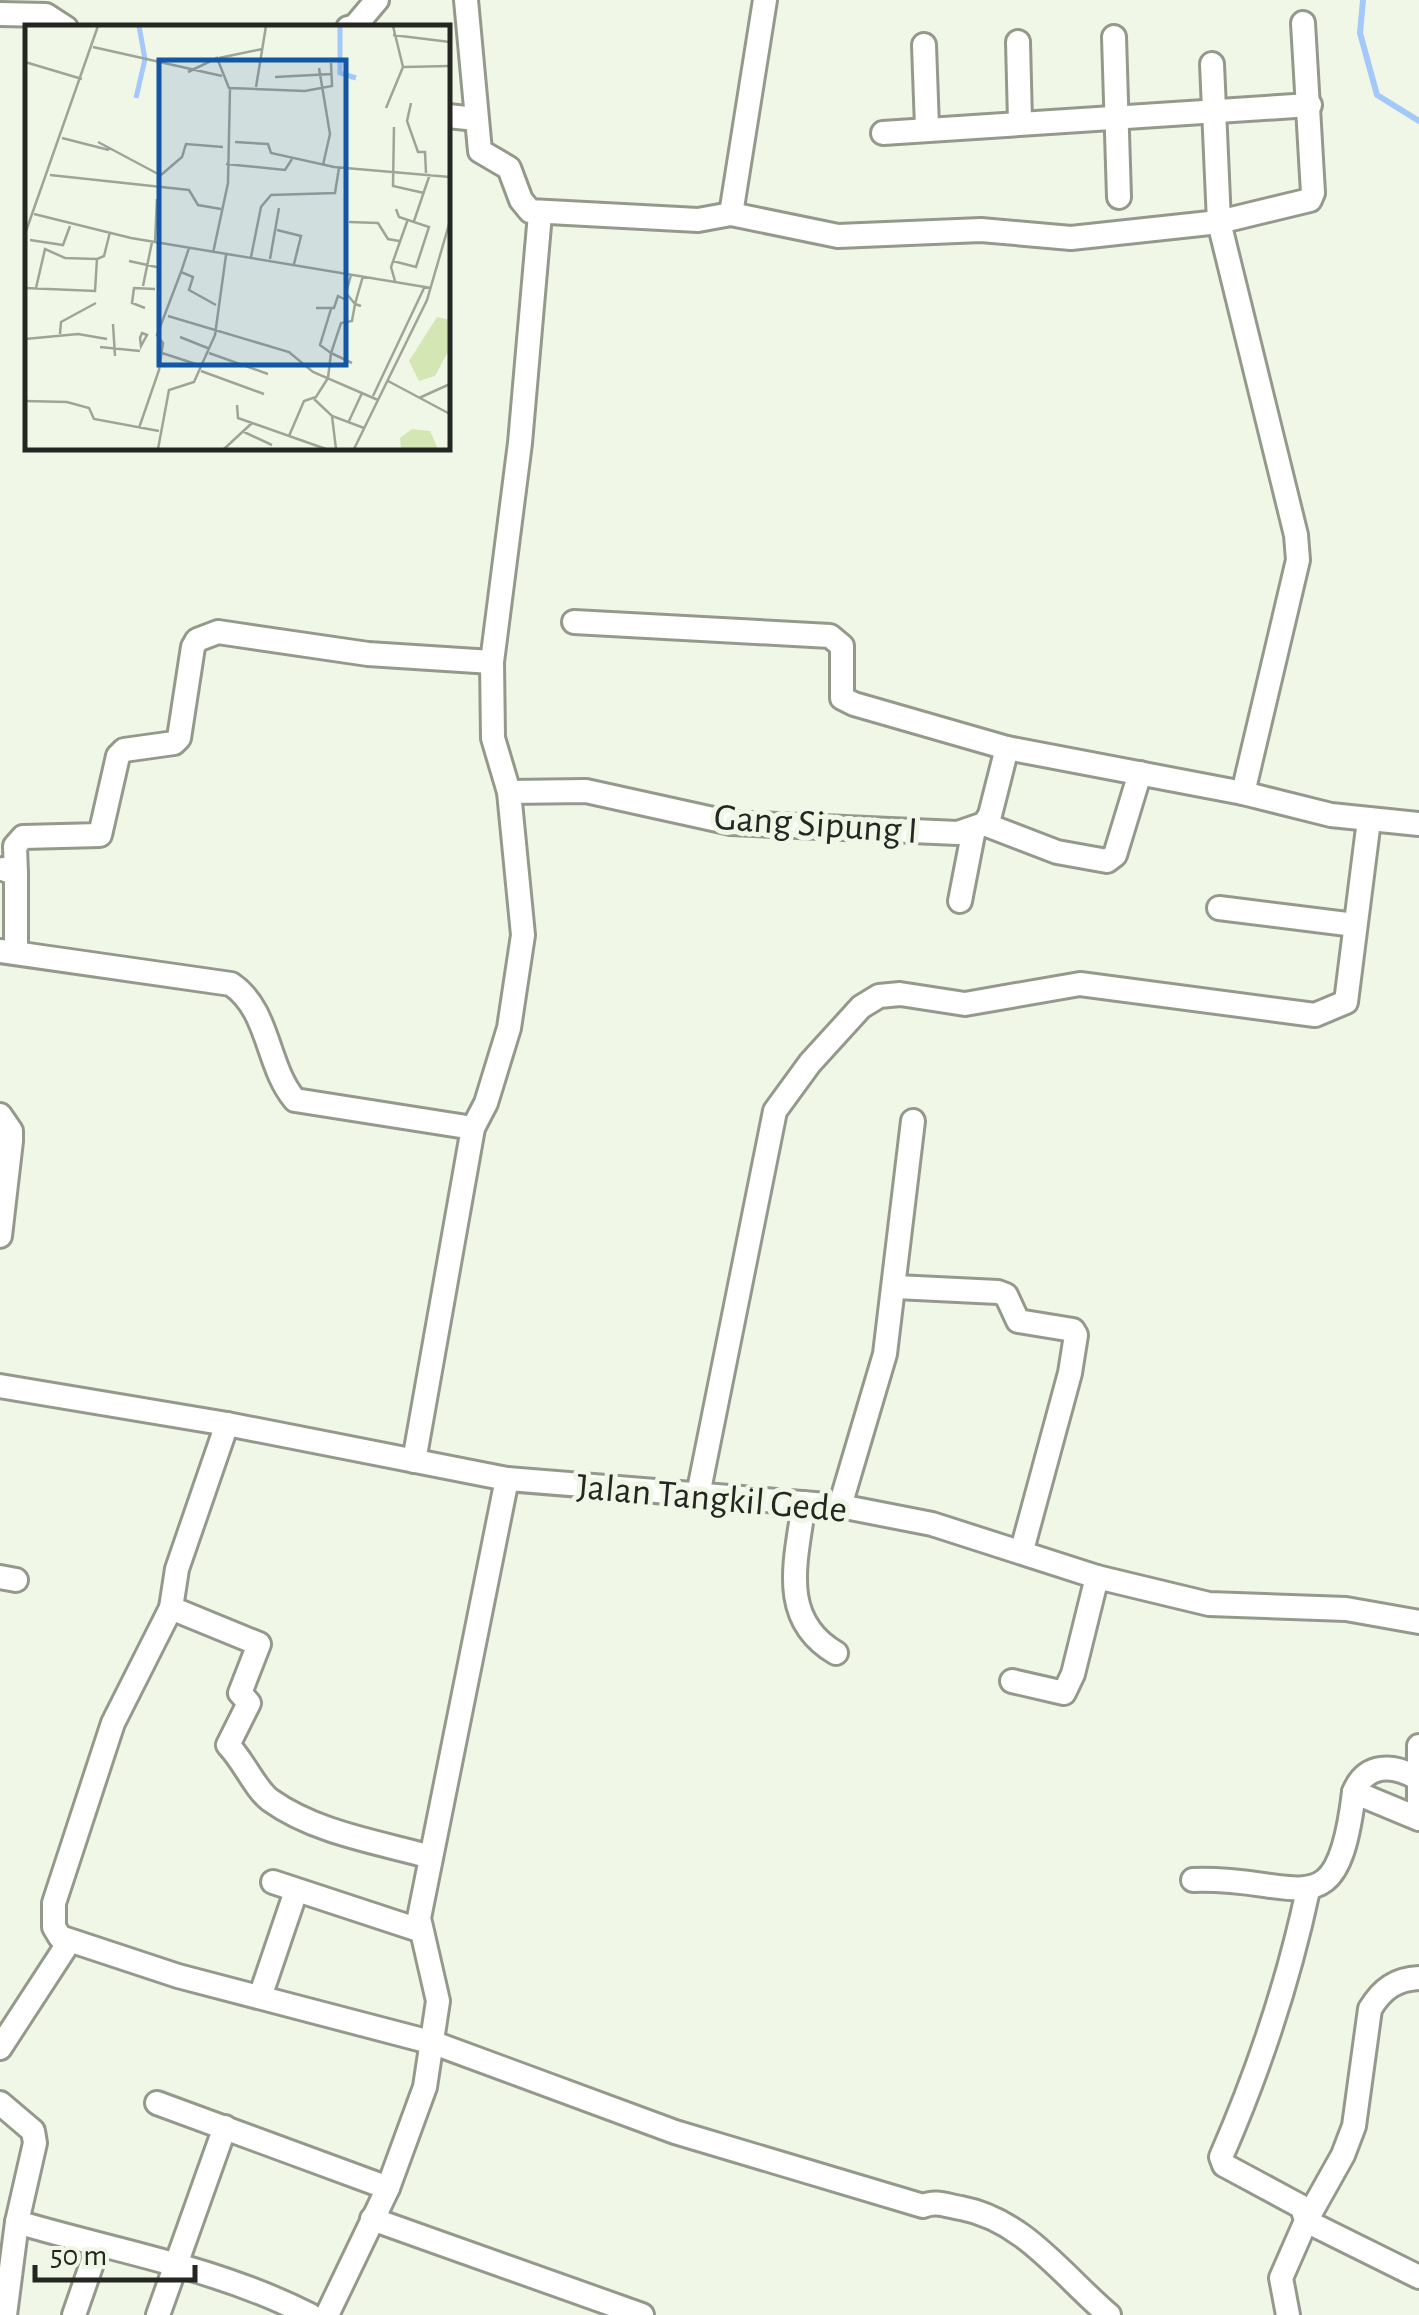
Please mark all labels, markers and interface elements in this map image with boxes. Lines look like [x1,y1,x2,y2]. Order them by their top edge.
inset map [25,25,450,450]
street label: Gang Sipung I [713,799,919,851]
street label: Jalan Tangkil Gede [575,1468,849,1530]
scale bar [35,2220,195,2282]
text: 50 m [50,2241,107,2271]

